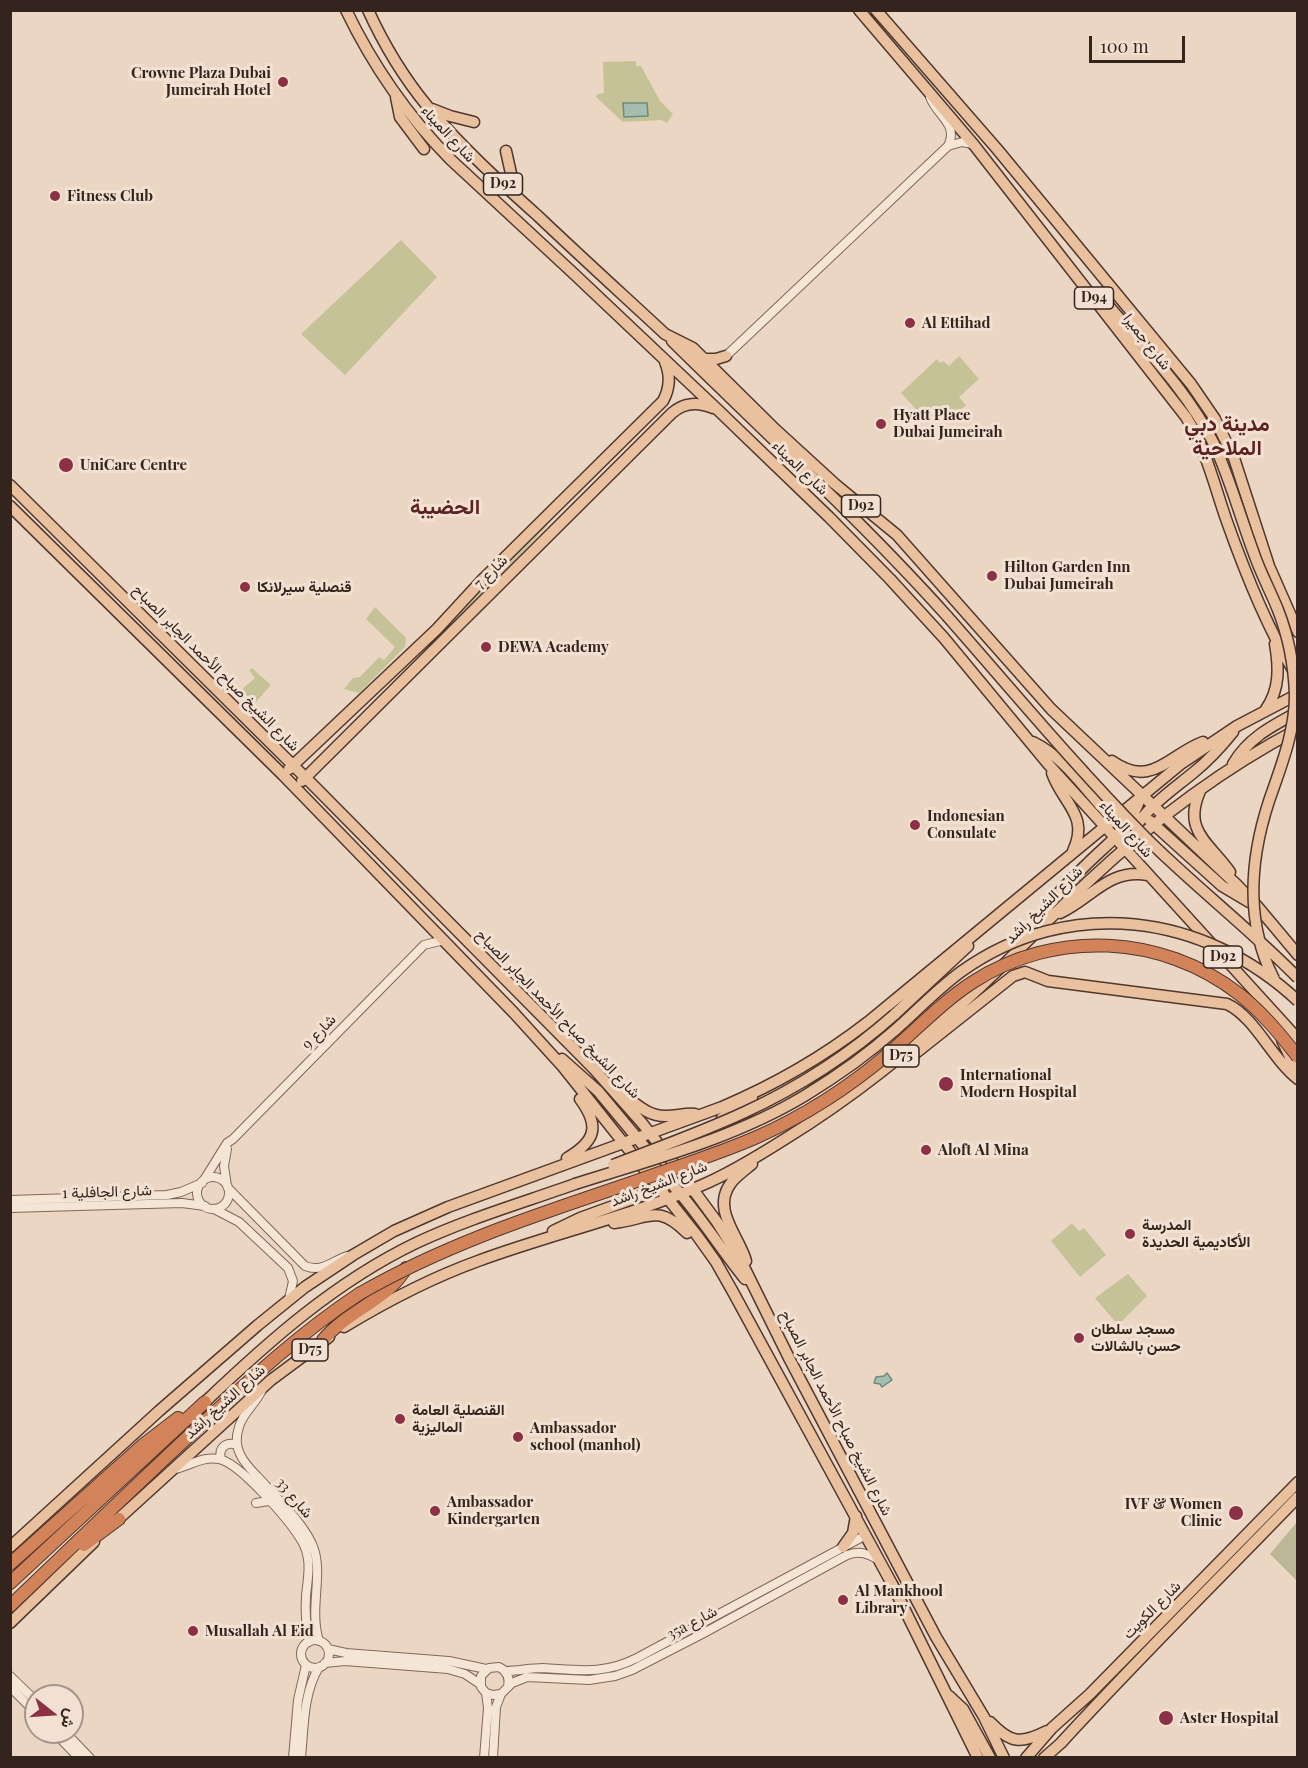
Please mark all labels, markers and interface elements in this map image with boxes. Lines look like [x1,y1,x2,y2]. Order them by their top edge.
scale bar [1092,24,1188,62]
text: 100 m [1100,34,1149,58]
place label: Crowne Plaza Dubai Jumeirah Hotel [131,64,271,99]
marker: Crowne Plaza Dubai Jumeirah Hotel [276,75,290,89]
street label: شارع الميناء [417,102,479,166]
road number: D92 [484,173,522,195]
place label: Fitness Club [67,187,153,205]
marker: Fitness Club [48,189,62,203]
road number: D94 [1074,287,1114,309]
street label: شارع جميرا [1119,310,1175,374]
place label: Al Ettihad [922,314,990,332]
marker: Al Ettihad [903,316,917,330]
place label: Hyatt Place Dubai Jumeirah [893,406,1003,441]
district label: مدينة دبي الملاحية [1184,411,1270,461]
marker: Hyatt Place Dubai Jumeirah [874,417,888,431]
street label: شارع الميناء [768,437,832,499]
marker: UniCare Centre [57,456,75,474]
place label: UniCare Centre [80,456,187,474]
district label: الحضيبة [410,494,480,520]
road number: D92 [842,495,880,517]
street label: شارع 7 [470,551,512,593]
place label: Hilton Garden Inn Dubai Jumeirah [1004,558,1131,593]
marker: Hilton Garden Inn Dubai Jumeirah [985,569,999,583]
place label: قنصلية سيرلانكا [257,578,352,596]
marker: قنصلية سيرلانكا [238,580,252,594]
street label: شارع الشيخ صباح الأحمد الجابر الصباح [129,581,303,755]
place label: DEWA Academy [498,638,609,656]
marker: DEWA Academy [479,640,493,654]
street label: شارع الميناء [1096,797,1156,861]
place label: Indonesian Consulate [927,807,1005,842]
marker: Indonesian Consulate [908,818,922,832]
street label: شارع الشيخ راشد [1002,863,1086,947]
street label: شارع الشيخ صباح الأحمد الجابر الصباح [472,926,644,1102]
road number: D92 [1204,946,1242,968]
street label: شارع 9 [298,1011,340,1053]
road number: D75 [883,1045,919,1067]
place label: International Modern Hospital [960,1066,1077,1101]
marker: International Modern Hospital [937,1075,955,1093]
place label: Aloft Al Mina [938,1141,1029,1159]
marker: Aloft Al Mina [919,1143,933,1157]
street label: شارع الشيخ راشد [608,1157,710,1211]
street label: شارع الجافلية 1 [62,1181,152,1203]
place label: المدرسة الأكاديمية الحديدة [1142,1216,1250,1251]
marker: المدرسة الأكاديمية الحديدة [1123,1227,1137,1241]
street label: شارع الشيخ صباح الأحمد الجابر الصباح [776,1307,896,1519]
place label: مسجد سلطان حسن بالشالات [1091,1320,1181,1355]
marker: مسجد سلطان حسن بالشالات [1072,1331,1086,1345]
road number: D75 [292,1339,328,1361]
street label: شارع الشيخ راشد [181,1361,269,1443]
place label: القنصلية العامة الماليزية [412,1401,505,1436]
marker: القنصلية العامة الماليزية [393,1412,407,1426]
place label: Ambassador school (manhol) [530,1419,640,1454]
marker: Ambassador school (manhol) [511,1430,525,1444]
street label: شارع 33 [272,1474,316,1522]
place label: Ambassador Kindergarten [447,1493,540,1528]
place label: IVF & Women Clinic [1125,1495,1222,1530]
marker: Ambassador Kindergarten [428,1504,442,1518]
marker: IVF & Women Clinic [1227,1504,1245,1522]
street label: شارع الكويت [1119,1577,1185,1643]
place label: Al Mankhool Library [855,1582,943,1617]
marker: Al Mankhool Library [836,1593,850,1607]
street label: 35a شارع [664,1602,720,1644]
place label: Musallah Al Eid [205,1622,314,1640]
marker: Musallah Al Eid [186,1624,200,1638]
north arrow [24,1684,84,1744]
text: ش [57,1707,83,1731]
marker: Aster Hospital [1157,1709,1175,1727]
place label: Aster Hospital [1180,1709,1279,1727]

